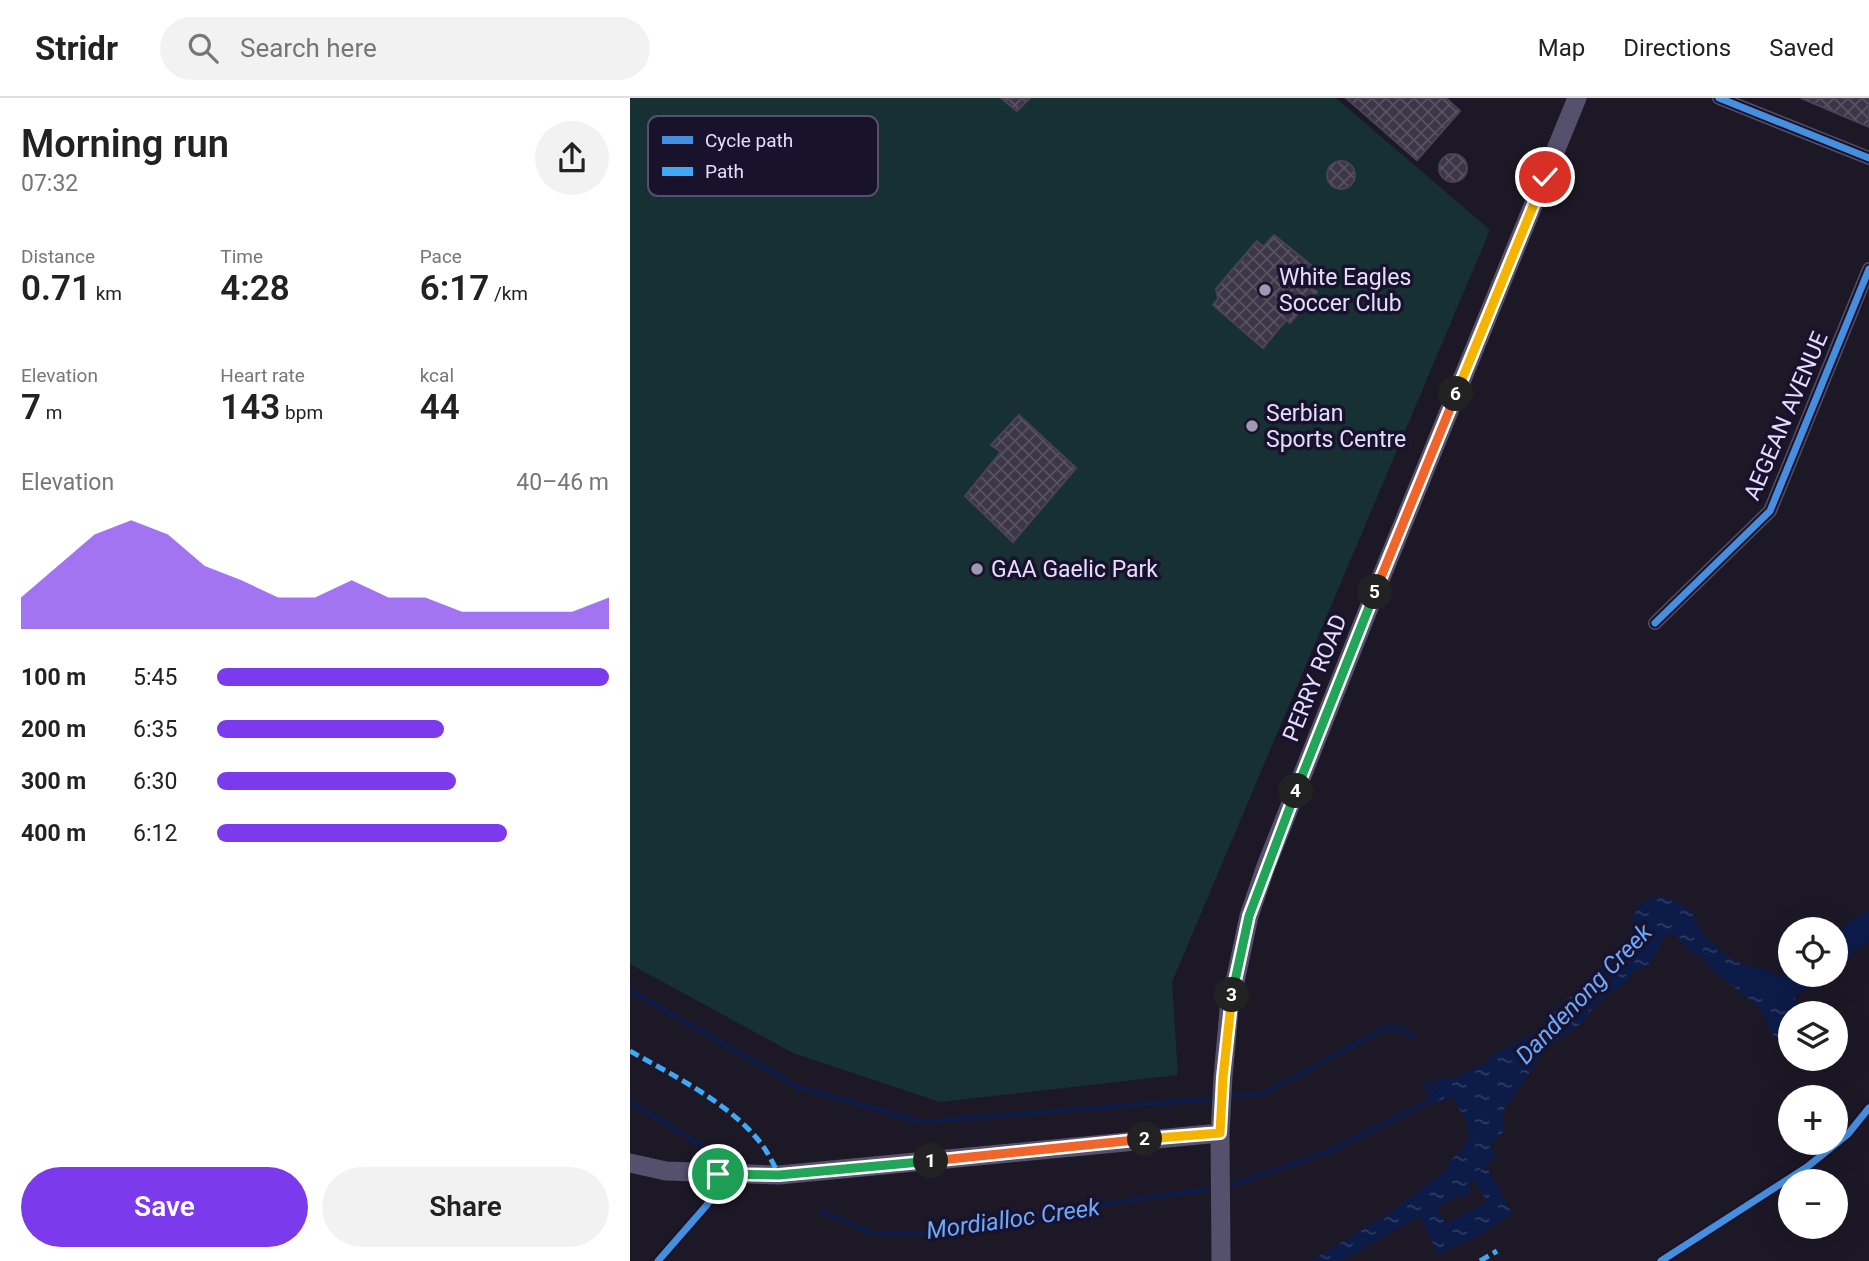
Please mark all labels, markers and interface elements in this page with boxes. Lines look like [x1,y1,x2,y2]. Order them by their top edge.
search box [160,17,650,80]
text: Stridr [35,29,118,68]
icon: search [184,29,222,67]
text: Search here [240,33,377,63]
text: Map [1538,34,1585,62]
text: Directions [1623,34,1731,62]
text: Saved [1769,34,1834,62]
legend [648,116,878,196]
button: share [535,121,609,195]
text: Morning run [21,122,229,166]
text: Cycle path [705,129,793,152]
pin [1515,147,1575,207]
icon: check [1526,158,1564,196]
text: Path [705,160,744,183]
text: 07:32 [21,170,78,197]
text: Distance [21,245,95,268]
text: Time [220,245,263,268]
text: Pace [420,245,462,268]
place label: White Eagles Soccer Club [1279,264,1411,317]
text: 0.71 [21,268,91,309]
text: 4:28 [220,268,290,309]
text: 6:17 [420,268,489,309]
text: km [91,282,122,305]
text: /km [489,282,528,305]
marker: White Eagles Soccer Club [1257,282,1273,298]
street label: AEGEAN AVENUE [1738,328,1834,504]
text: Elevation [21,364,98,387]
text: Heart rate [220,364,305,387]
text: kcal [420,364,454,387]
pin: 6 [1438,376,1474,412]
text: 6 [1450,382,1461,405]
text: 7 [21,387,41,428]
text: 143 [220,387,280,428]
text: 44 [420,387,460,428]
place label: Serbian Sports Centre [1266,400,1406,453]
text: m [41,401,62,424]
text: bpm [280,401,323,424]
marker: Serbian Sports Centre [1244,418,1260,434]
text: Elevation [21,469,114,496]
text: 40–46 m [516,469,609,496]
place label: GAA Gaelic Park [991,556,1158,583]
marker: GAA Gaelic Park [969,561,985,577]
pin: 5 [1358,574,1392,610]
text: 5 [1369,580,1380,603]
street label: PERRY ROAD [1277,610,1353,746]
text: 100 m [21,664,86,691]
text: 5:45 [133,664,177,691]
text: 200 m [21,716,86,743]
text: 6:35 [133,716,177,743]
text: 300 m [21,768,86,795]
text: 6:30 [133,768,177,795]
pin: 4 [1278,774,1314,808]
text: 4 [1290,779,1301,802]
text: 400 m [21,820,86,847]
text: 6:12 [133,820,177,847]
water label: Dandenong Creek [1510,917,1659,1070]
map controls [1778,917,1848,1239]
button: locate [1778,917,1848,987]
pin: 3 [1214,978,1250,1012]
text: 3 [1226,983,1237,1006]
button: layers [1778,1001,1848,1071]
button: + [1778,1085,1848,1155]
pin: 2 [1128,1122,1162,1156]
text: 2 [1139,1127,1150,1150]
pin [688,1144,748,1204]
pin: 1 [914,1144,948,1178]
text: 1 [925,1149,936,1172]
icon: arrive [699,1155,737,1193]
button: Save [21,1167,308,1247]
button: Share [322,1167,609,1247]
button: − [1778,1169,1848,1239]
water label: Mordialloc Creek [925,1193,1103,1245]

